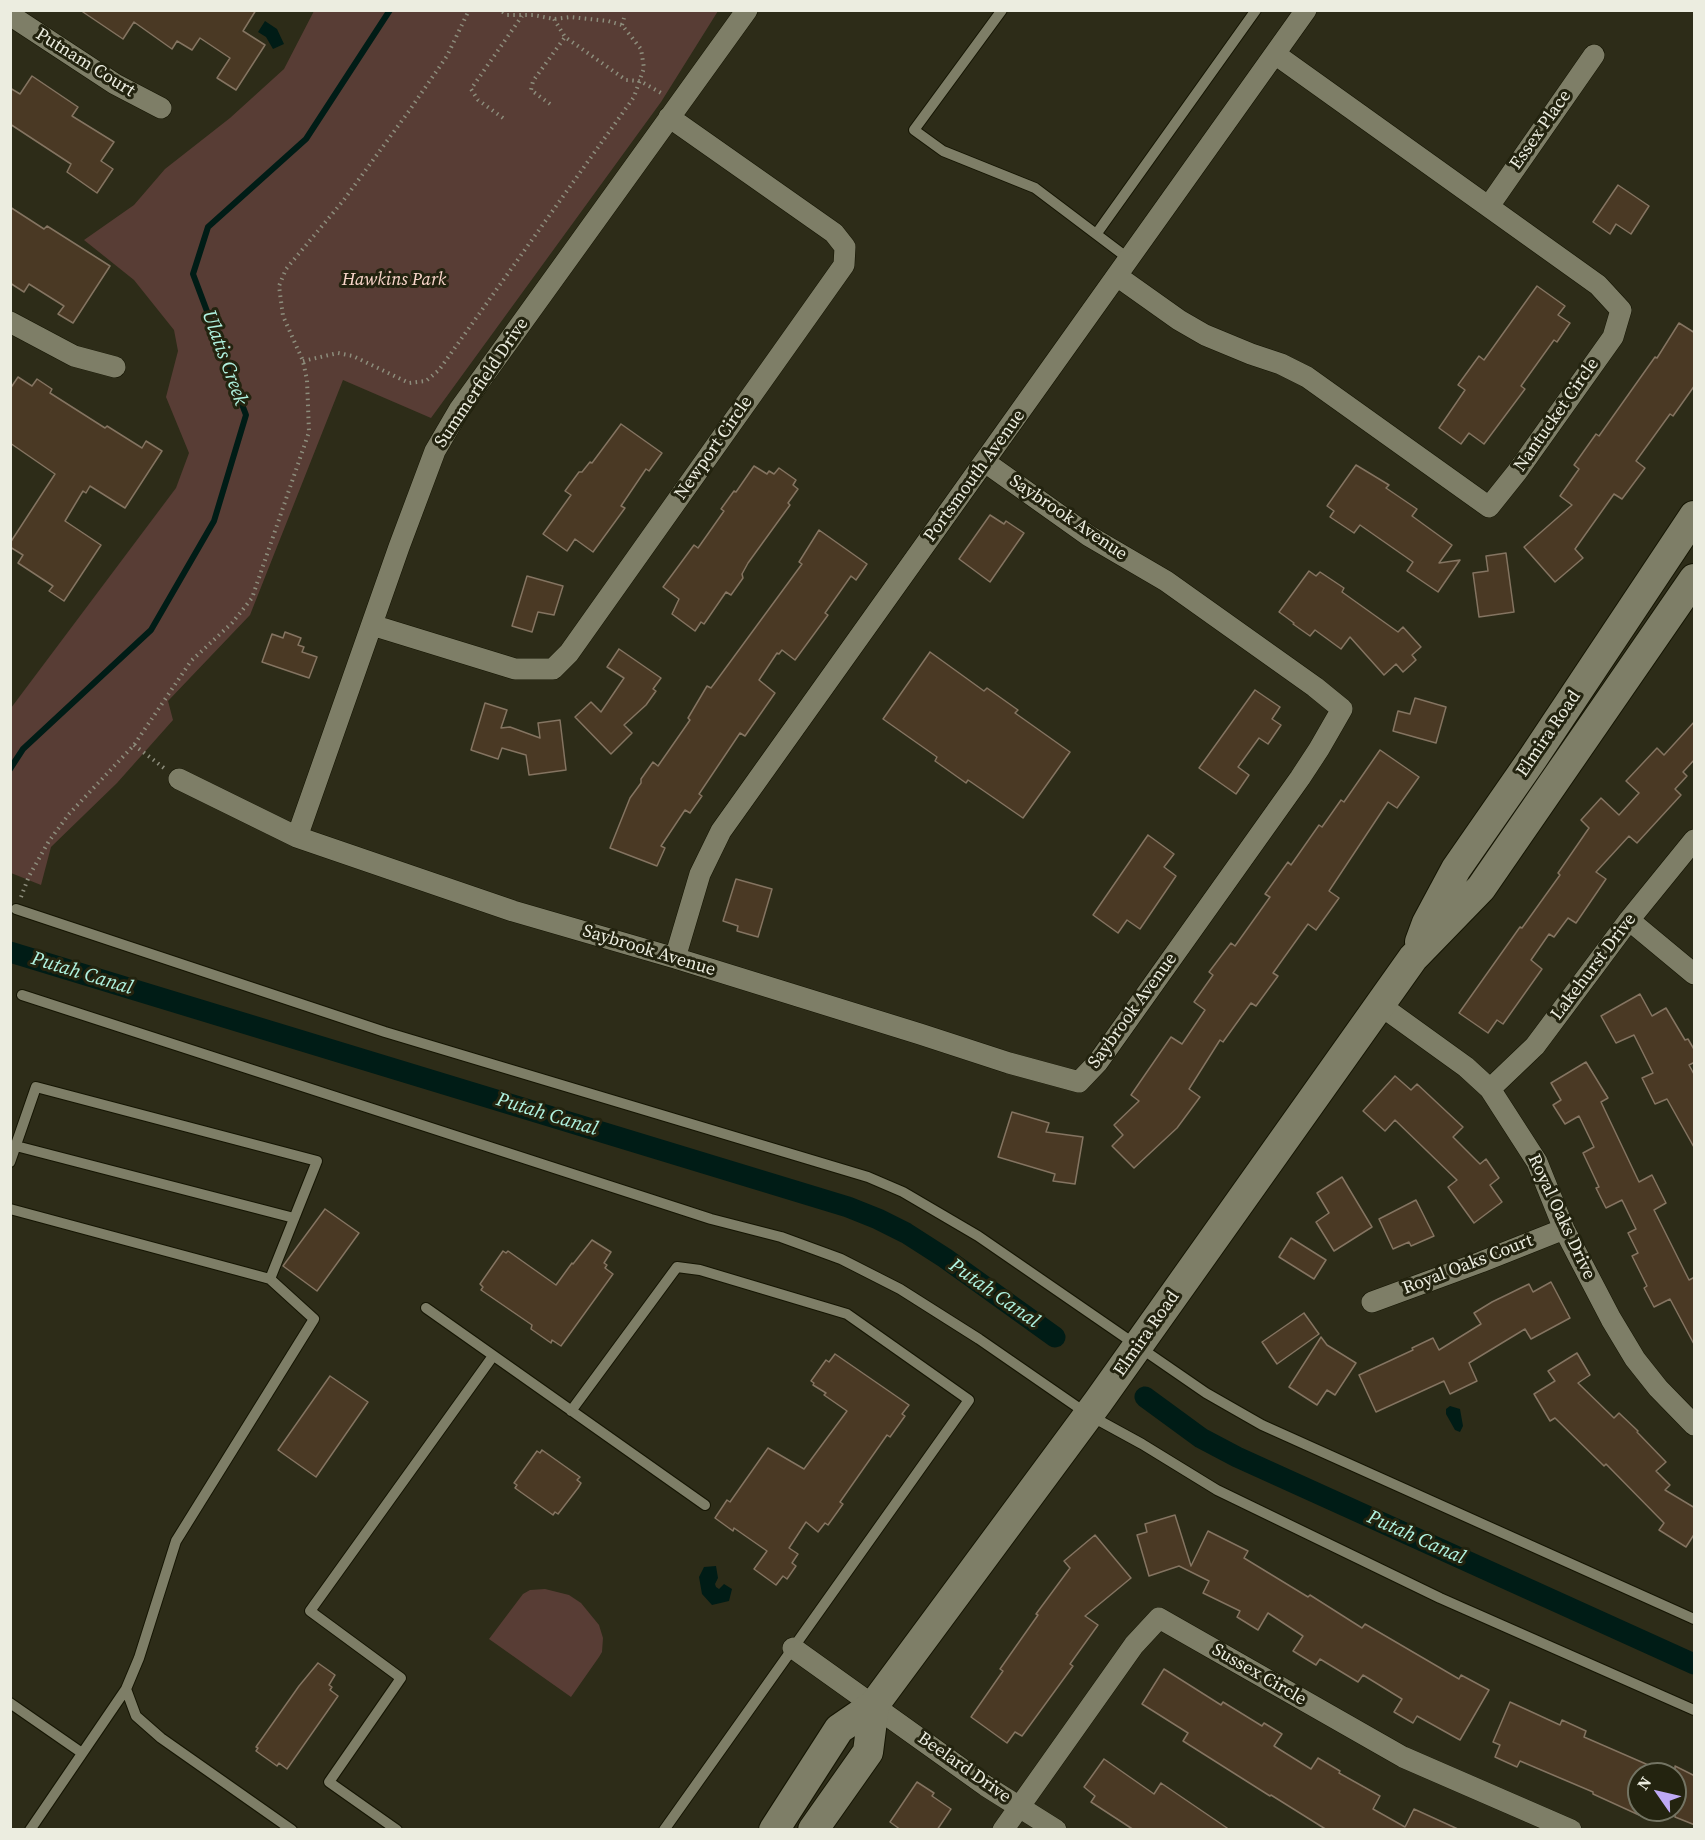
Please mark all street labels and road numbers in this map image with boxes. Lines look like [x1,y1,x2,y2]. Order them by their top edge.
street label: Putnam Court [31,24,139,102]
street label: Essex Place [1506,86,1576,174]
street label: Summerfield Drive [431,314,533,452]
street label: Nantucket Circle [1510,354,1604,476]
street label: Newport Circle [670,392,758,504]
street label: Portsmouth Avenue [920,406,1030,546]
street label: Saybrook Avenue [1005,471,1131,565]
street label: Elmira Road [1512,687,1586,781]
street label: Lakehurst Drive [1547,909,1641,1025]
street label: Saybrook Avenue [580,921,718,981]
street label: Saybrook Avenue [1084,949,1182,1073]
street label: Royal Oaks Drive [1523,1151,1599,1283]
street label: Royal Oaks Court [1400,1230,1536,1300]
street label: Elmira Road [1110,1287,1184,1381]
street label: Sussex Circle [1208,1639,1310,1711]
street label: Beelard Drive [913,1728,1015,1808]

